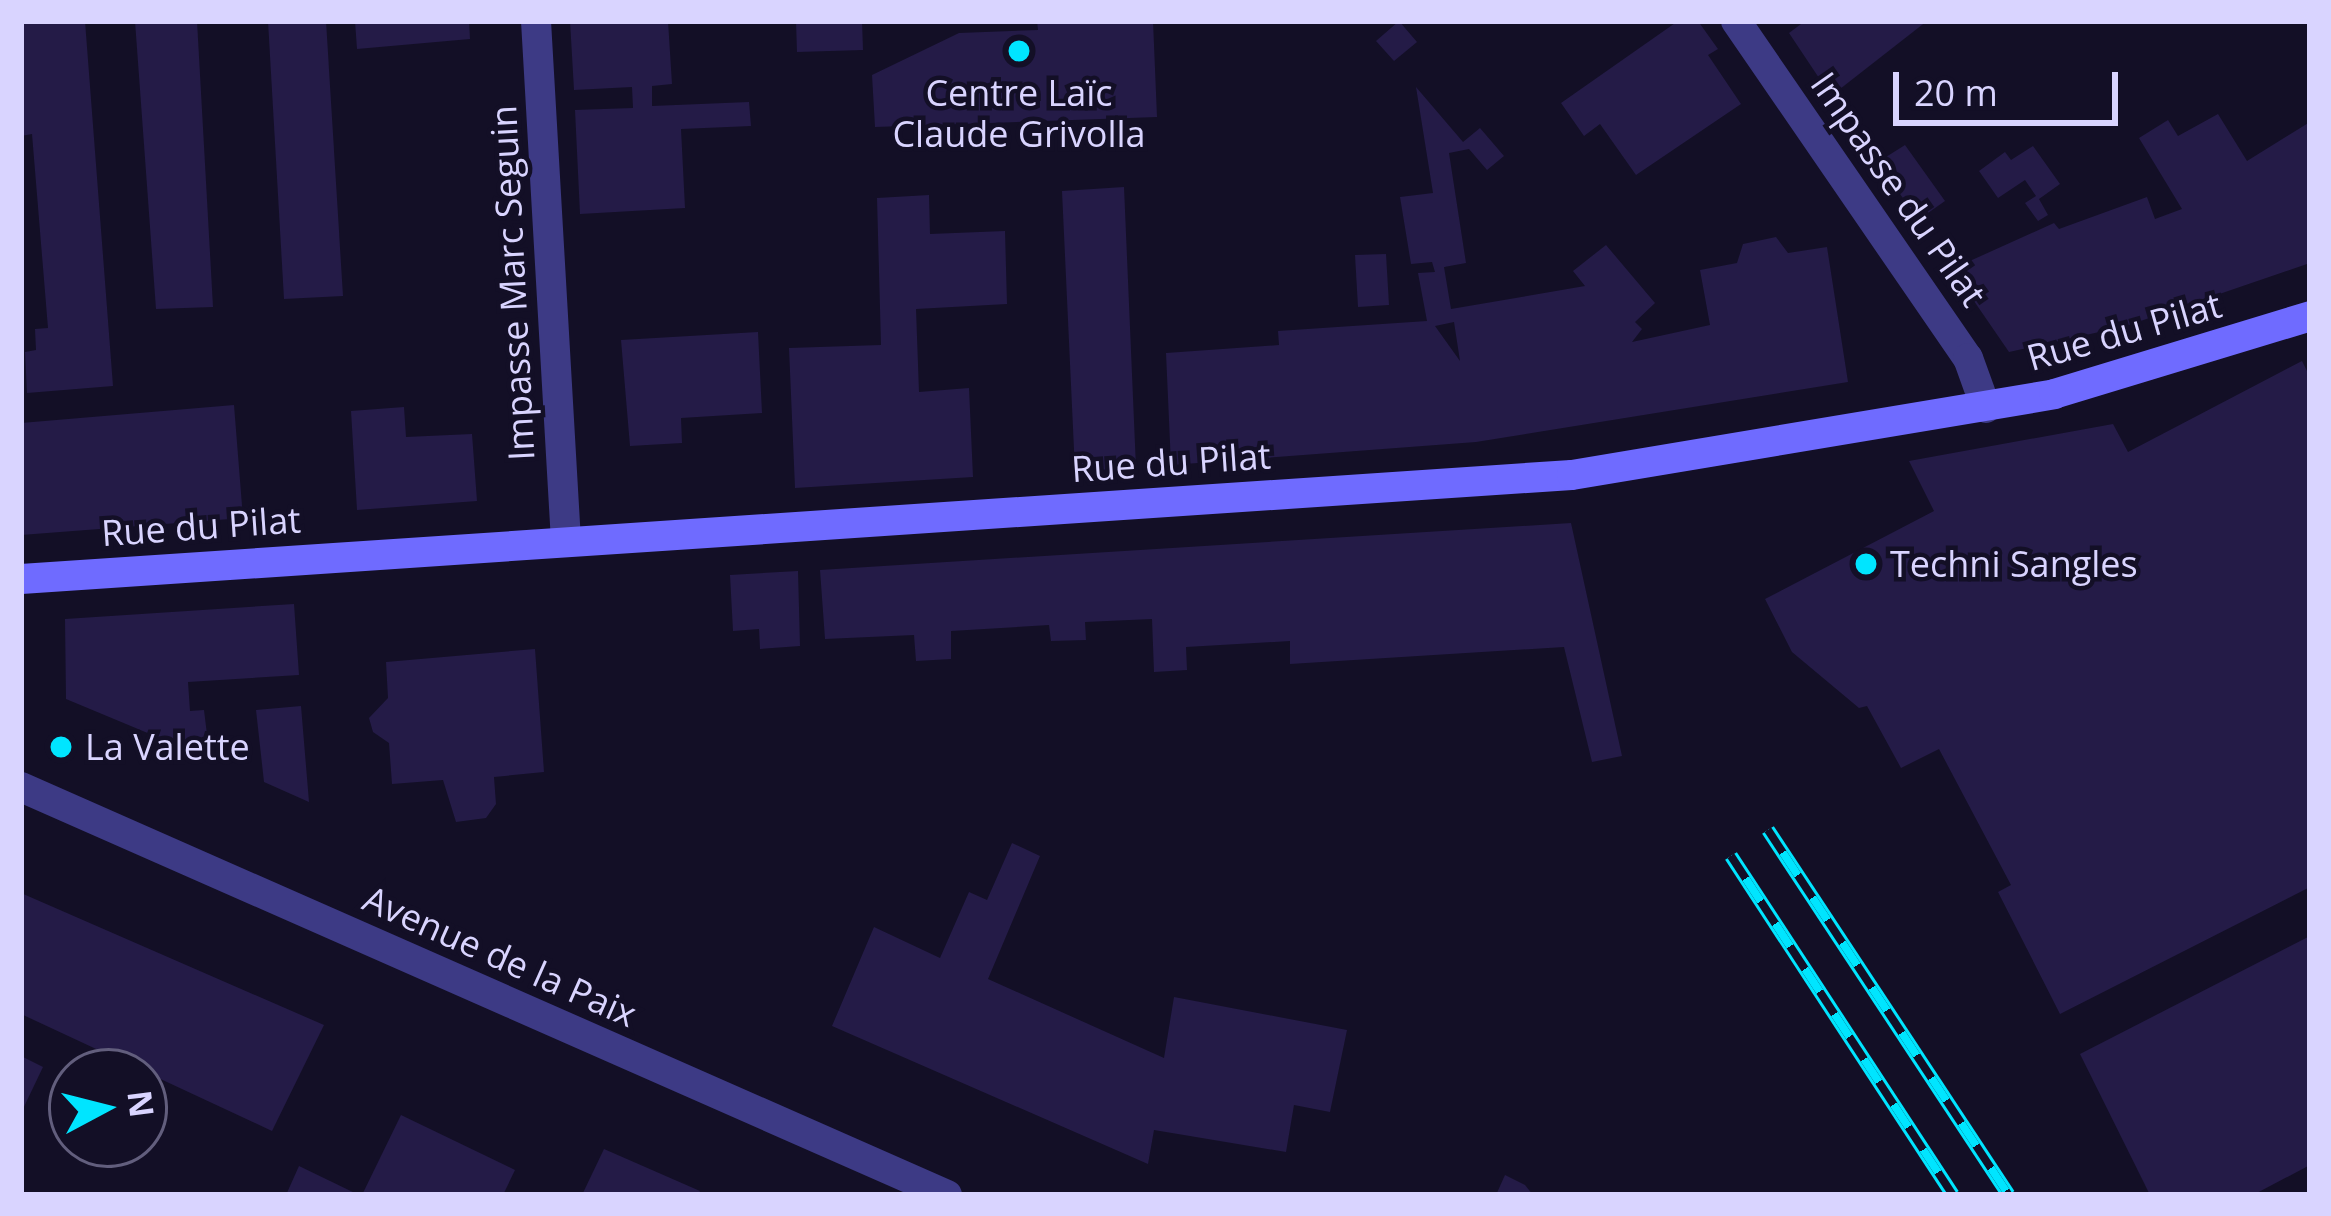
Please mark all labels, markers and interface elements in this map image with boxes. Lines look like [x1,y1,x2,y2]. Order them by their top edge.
marker: Centre Laïc Claude Grivolla [1006,38,1032,64]
scale bar [1899,48,2124,122]
street label: Impasse du Pilat [1802,64,1996,314]
text: 20 m [1914,68,1998,117]
place label: Centre Laïc Claude Grivolla [892,70,1146,155]
street label: Impasse Marc Seguin [481,104,543,462]
street label: Rue du Pilat [2022,283,2226,379]
street label: Rue du Pilat [1070,433,1272,491]
street label: Rue du Pilat [100,497,302,555]
place label: Techni Sangles [1890,542,2138,586]
marker: Techni Sangles [1853,551,1879,577]
place label: La Valette [85,725,250,769]
marker: La Valette [48,734,74,760]
street label: Avenue de la Paix [357,876,643,1036]
north arrow [48,1048,168,1168]
text: N [117,1088,165,1120]

